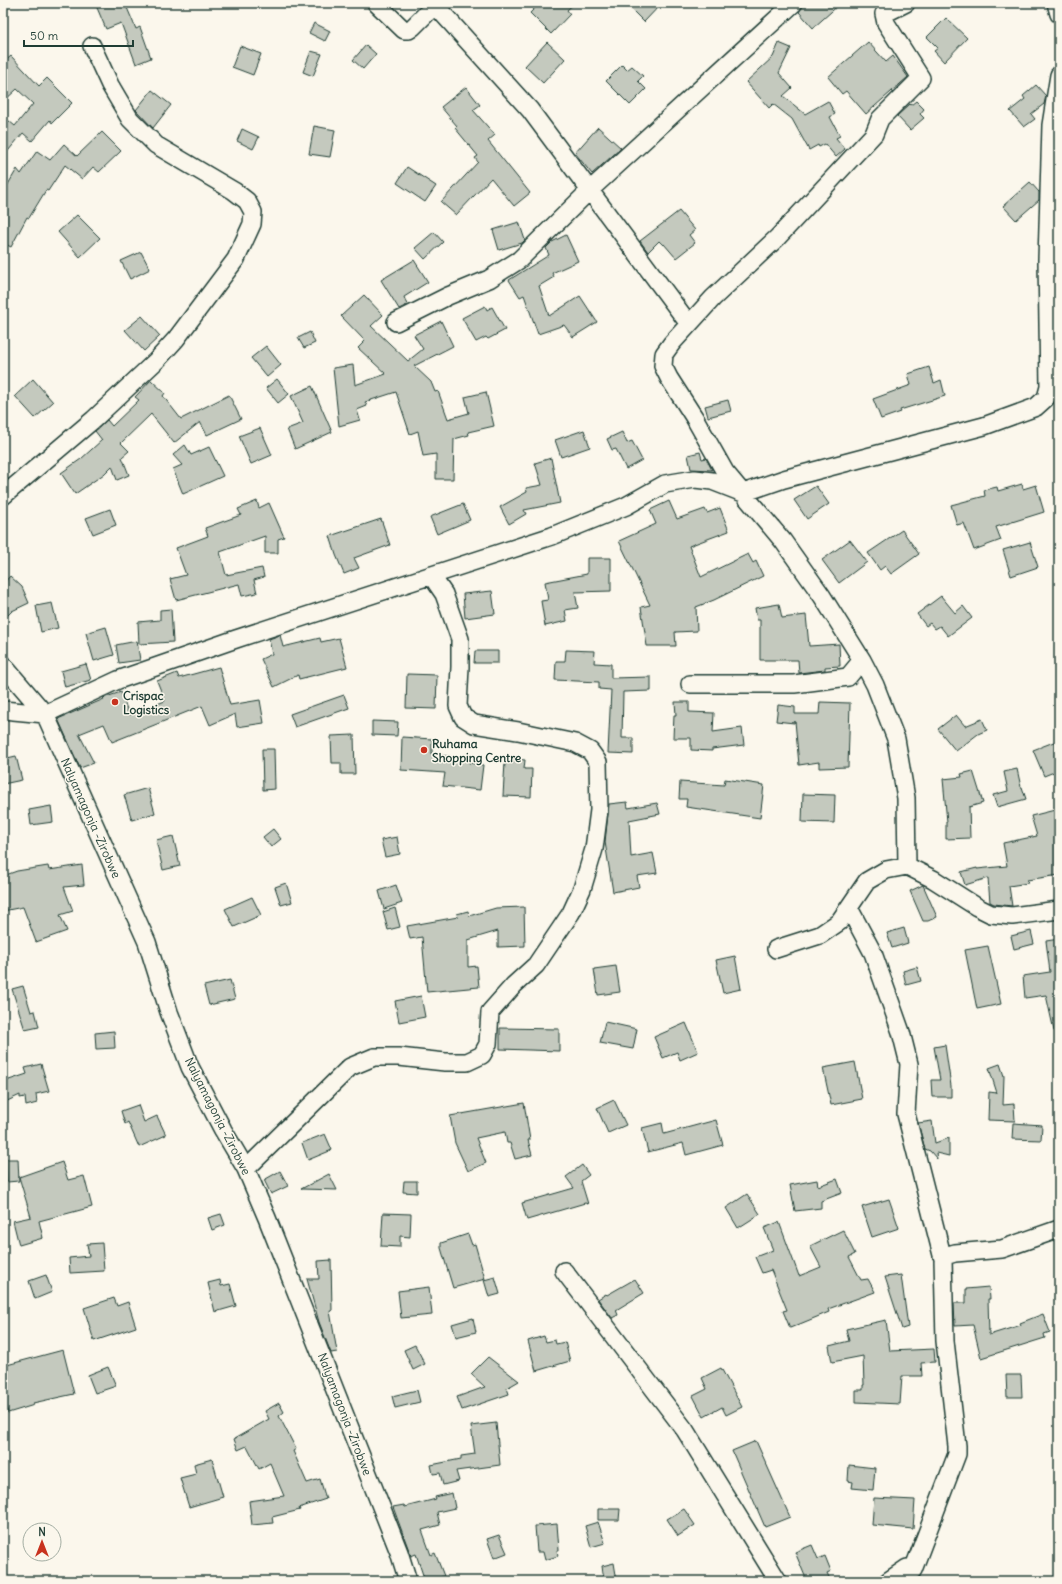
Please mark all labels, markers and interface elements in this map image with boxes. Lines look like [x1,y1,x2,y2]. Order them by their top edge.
scale bar [24,22,133,48]
text: 50 m [30,28,59,43]
place label: Crispac Logistics [123,688,170,718]
marker: Crispac Logistics [110,697,120,707]
place label: Ruhama Shopping Centre [432,736,522,766]
marker: Ruhama Shopping Centre [419,745,429,755]
street label: Nalyamagonja -Zirobwe [58,756,124,880]
street label: Nalyamagonja -Zirobwe [182,1055,254,1177]
street label: Nalyamagonja -Zirobwe [315,1351,375,1477]
north arrow [22,1522,62,1562]
text: N [38,1525,46,1539]

